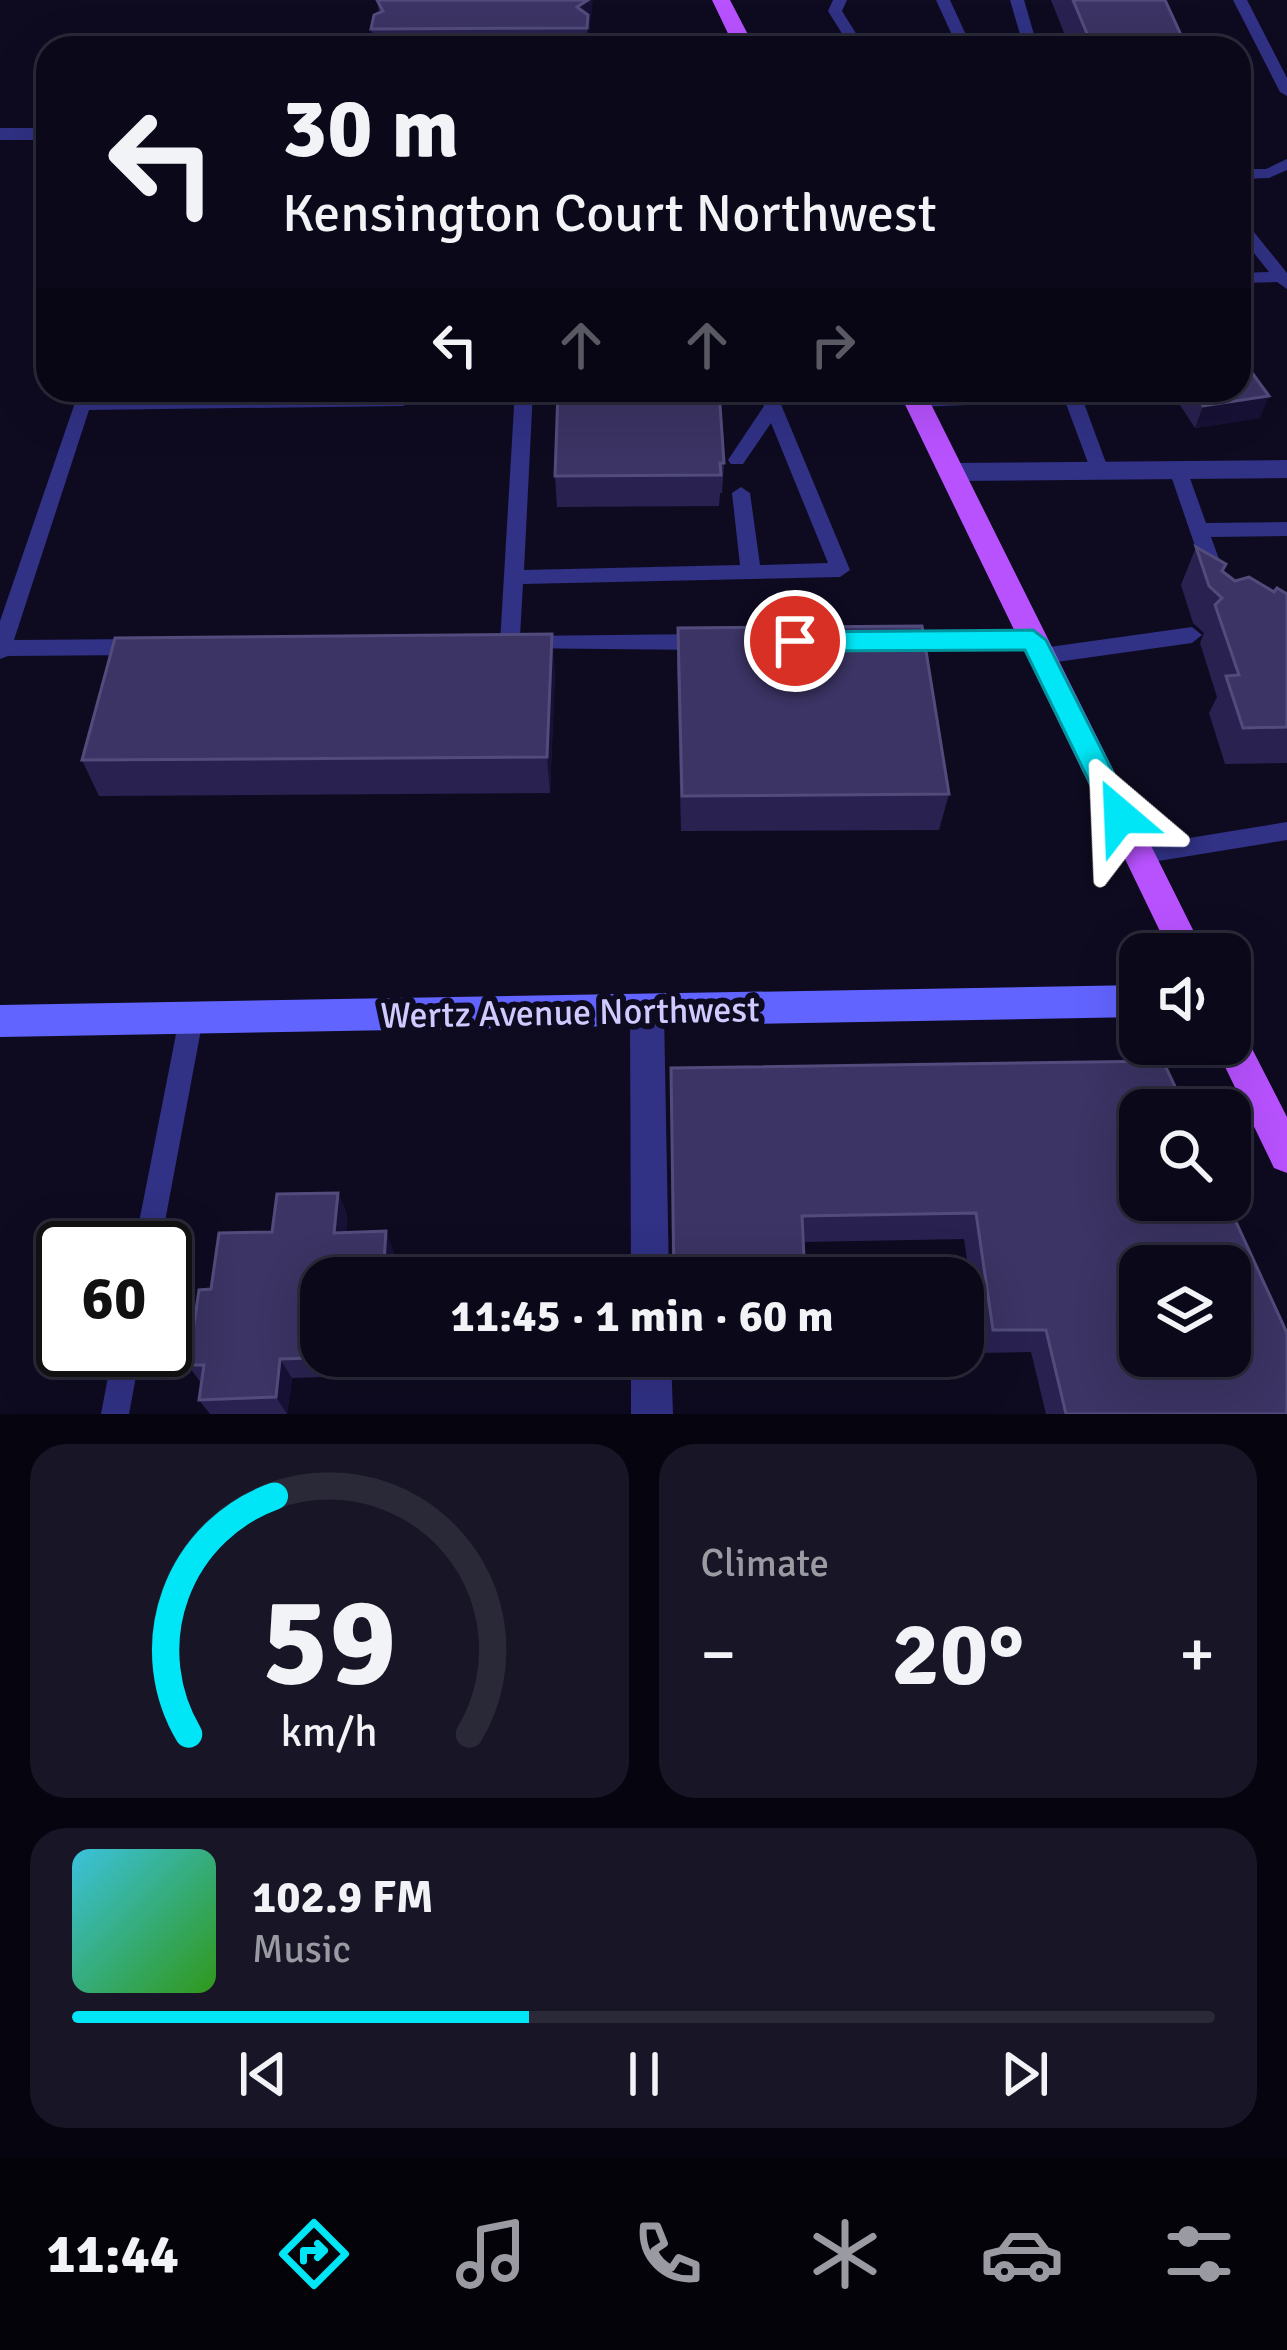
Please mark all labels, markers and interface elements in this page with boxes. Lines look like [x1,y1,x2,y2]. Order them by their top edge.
text: 30 m [282,77,459,181]
icon: left [84,84,240,240]
text: Kensington Court Northwest [282,180,937,247]
icon: left [422,312,488,378]
icon: ahead [548,312,614,378]
icon: ahead [674,312,740,378]
icon: right [800,312,866,378]
pin [744,590,846,692]
icon: arrive [762,608,828,674]
position arrow [1057,753,1183,879]
map controls [1119,933,1251,1377]
button: sound [1119,933,1251,1065]
street label: Wertz Avenue Northwest [380,987,760,1039]
button: search [1119,1089,1251,1221]
speed limit sign: 60 [36,1221,192,1377]
button: layers [1119,1245,1251,1377]
text: 11:45 · 1 min · 60 m [450,1289,834,1344]
text: Climate [701,1539,829,1587]
text: 59 [262,1566,397,1719]
text: 20° [891,1599,1024,1710]
text: − [701,1614,736,1695]
text: + [1179,1614,1215,1695]
text: km/h [281,1706,378,1759]
text: 102.9 FM [252,1870,434,1925]
text: Music [252,1925,351,1973]
icon: previous [230,2041,296,2107]
icon: pause [611,2041,677,2107]
icon: next [992,2041,1058,2107]
icon: directions [272,2212,356,2296]
icon: music [449,2212,533,2296]
icon: phone [626,2212,710,2296]
icon: climate [803,2212,887,2296]
icon: car [980,2212,1064,2296]
icon: filters [1157,2212,1241,2296]
text: 11:44 [46,2221,179,2288]

